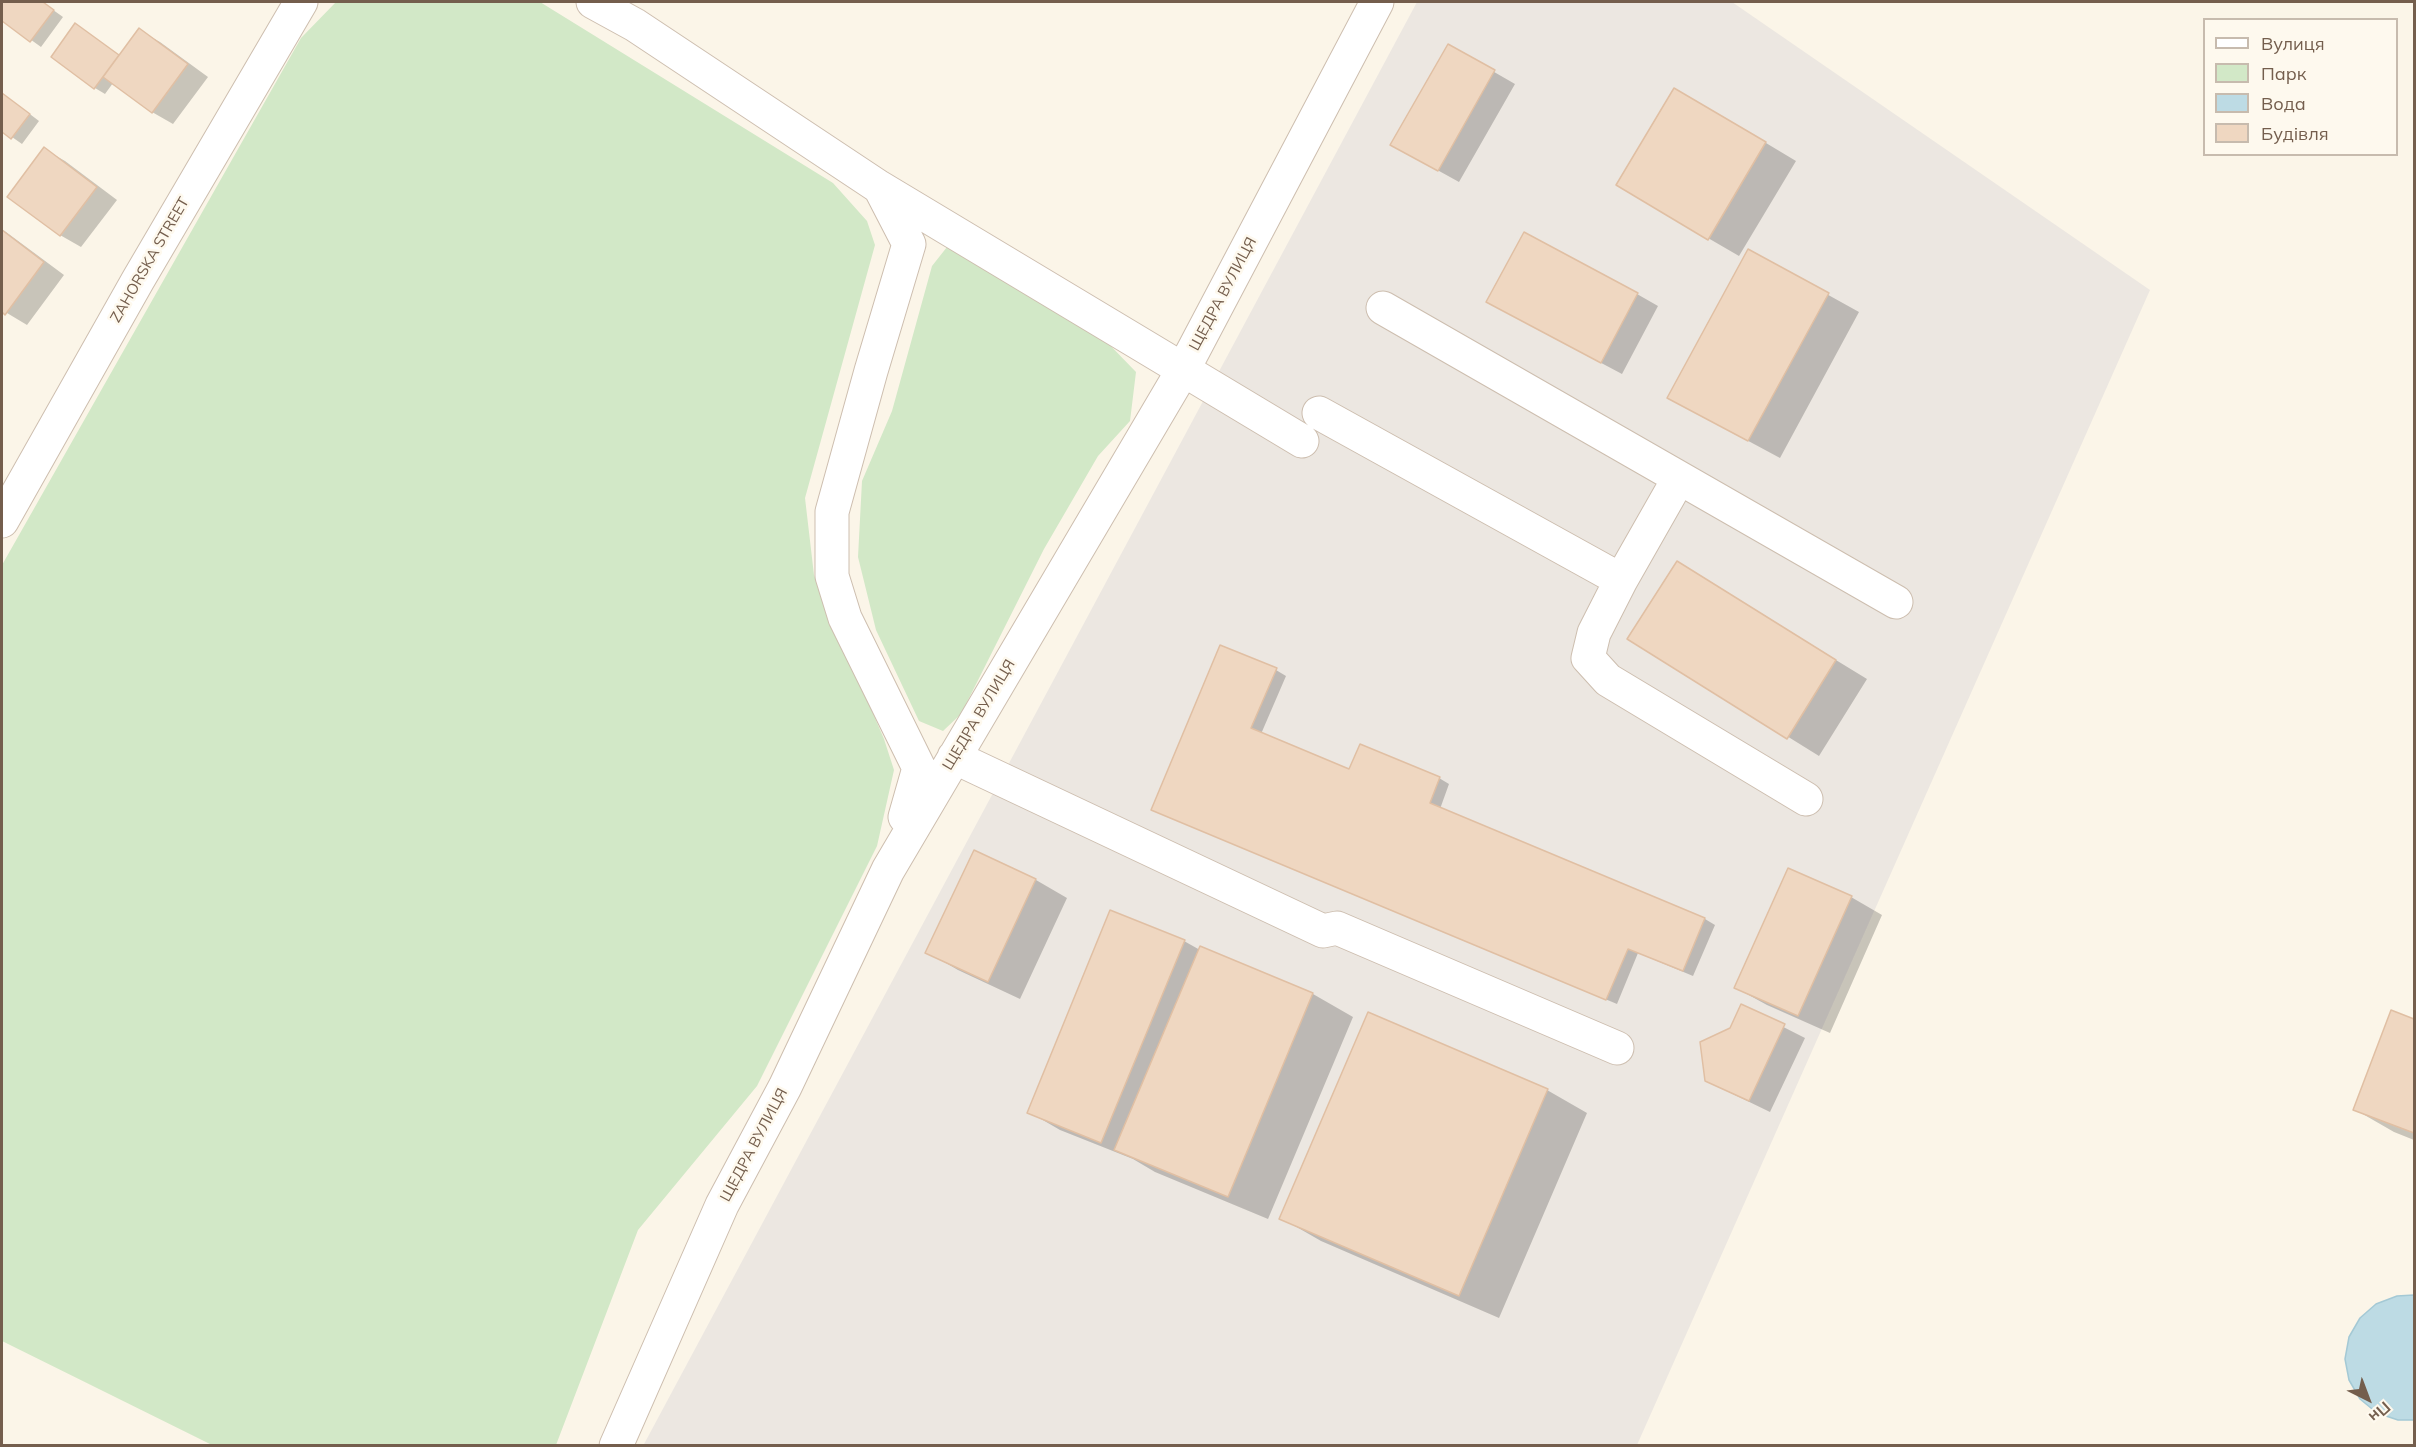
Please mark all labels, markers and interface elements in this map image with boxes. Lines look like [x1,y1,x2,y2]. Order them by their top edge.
legend [2203,18,2398,156]
text: Вулиця [2261,32,2325,55]
text: Парк [2261,62,2306,85]
text: Вода [2261,92,2306,115]
text: Будівля [2261,122,2329,145]
street label: ZAHORSKA STREET [107,194,193,326]
street label: ЩЕДРА ВУЛИЦЯ [1185,234,1261,354]
street label: ЩЕДРА ВУЛИЦЯ [939,656,1019,774]
street label: ЩЕДРА ВУЛИЦЯ [716,1085,792,1205]
north arrow [2338,1369,2398,1429]
text: Пн [2365,1398,2395,1427]

